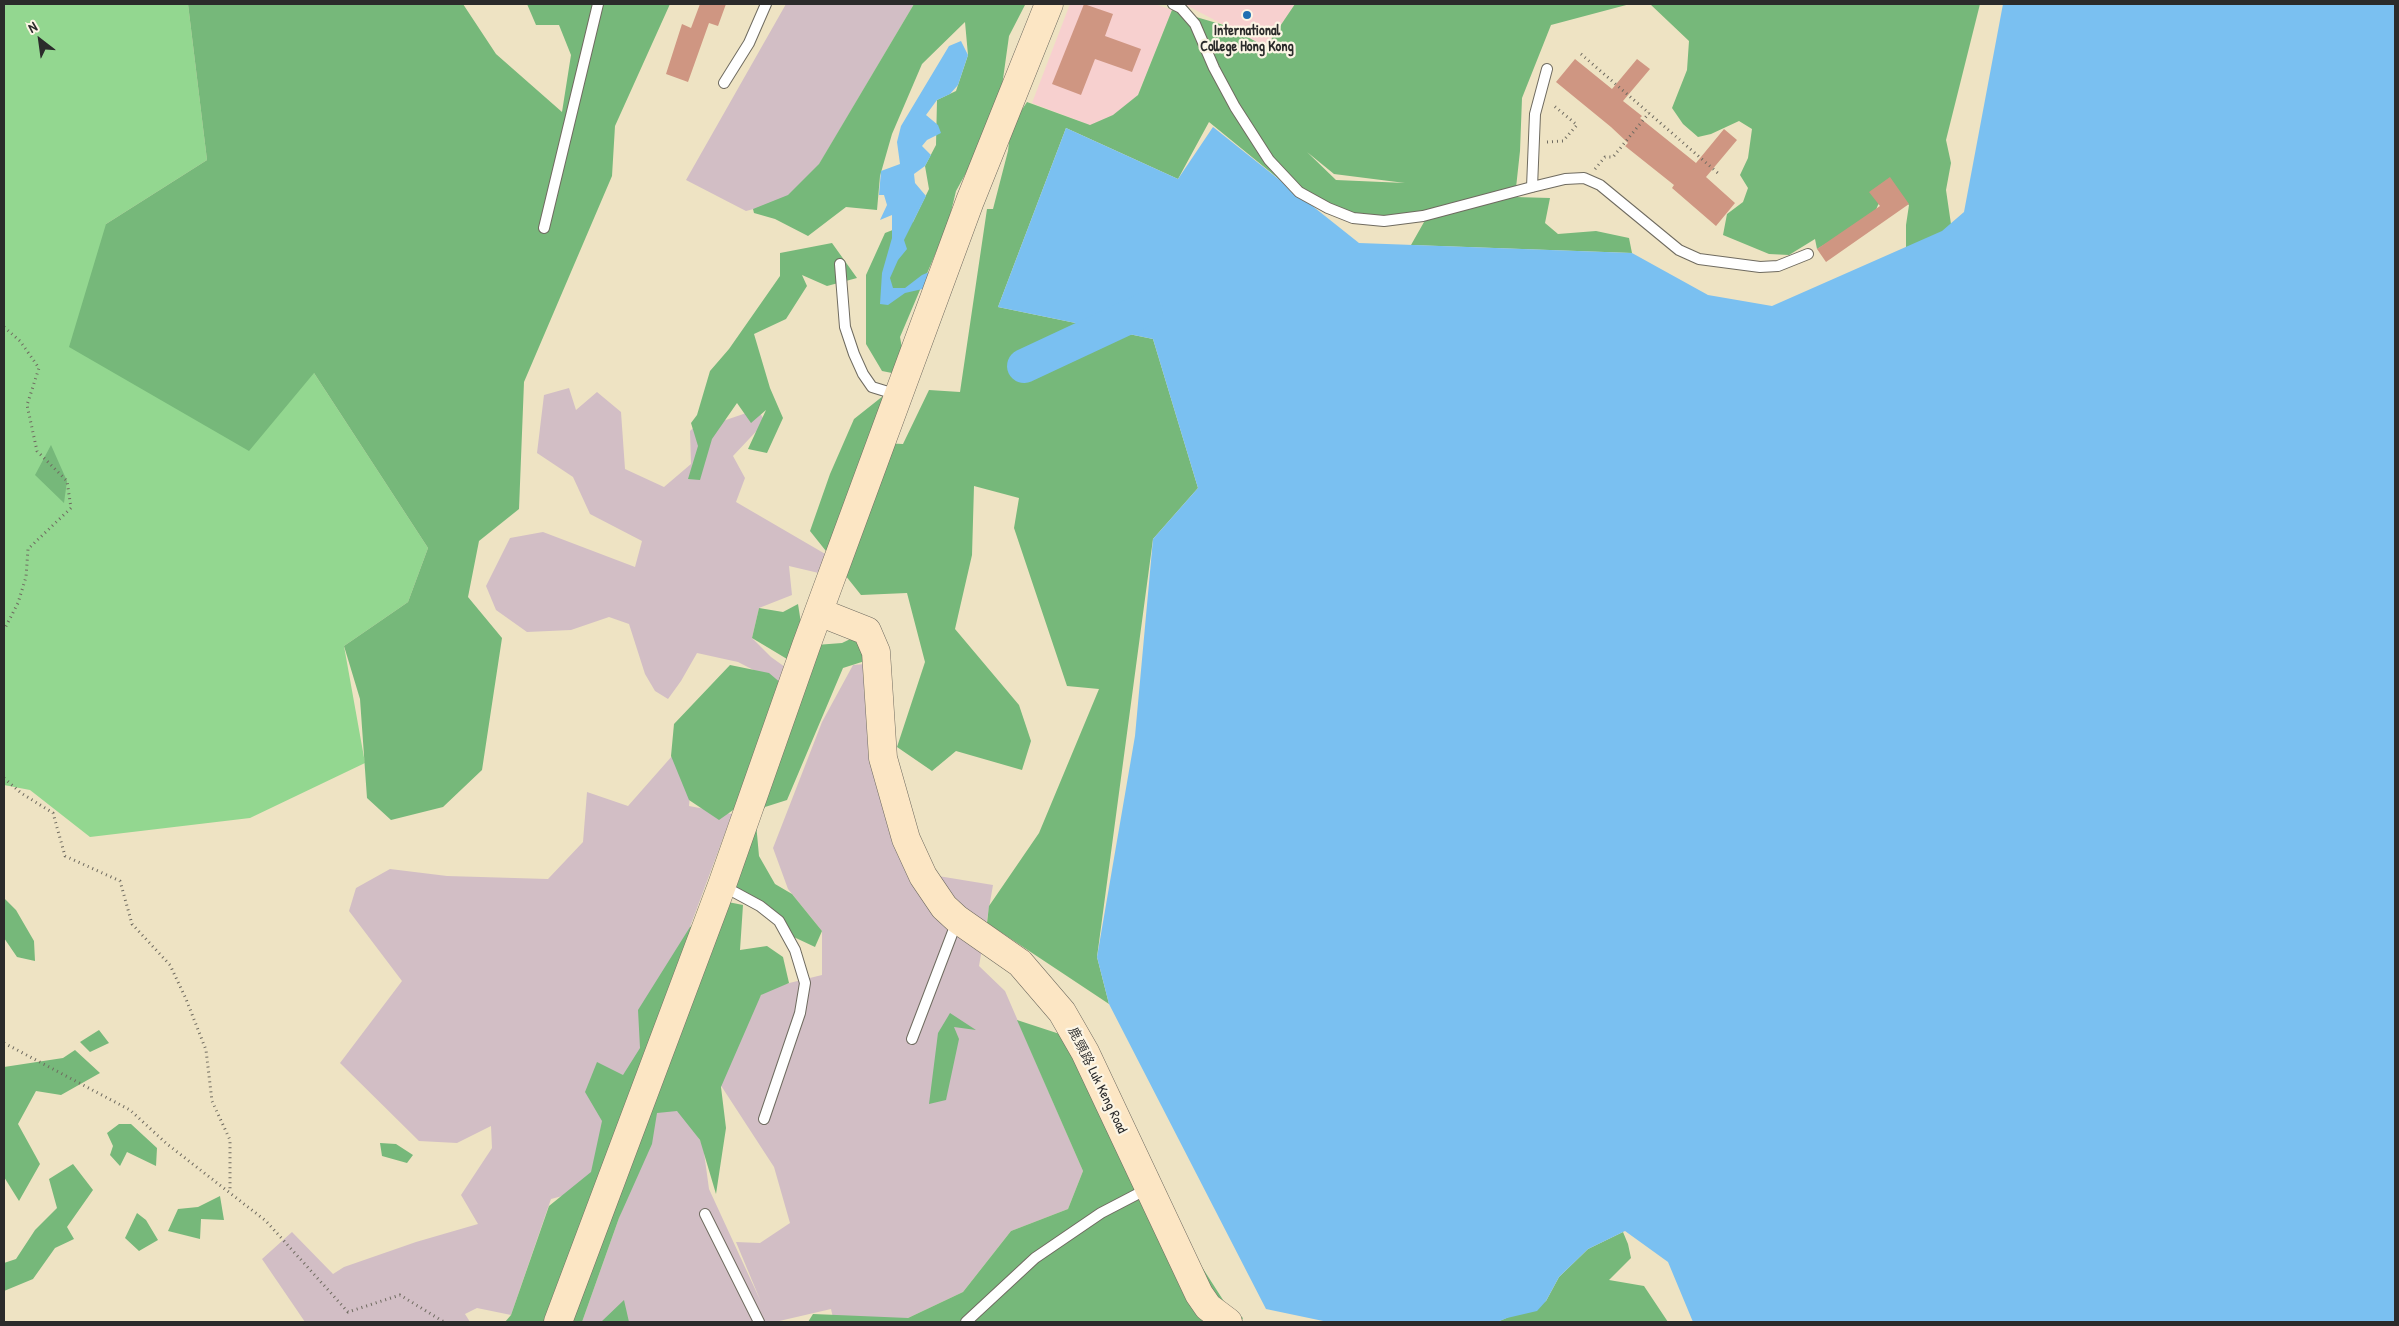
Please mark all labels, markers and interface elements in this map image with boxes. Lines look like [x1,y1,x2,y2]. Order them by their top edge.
marker: International College Hong Kong [1241,9,1253,21]
north arrow [15,15,65,65]
text: N [24,16,40,37]
place label: International College Hong Kong [1200,23,1294,56]
street label: 鹿頸路 Luk Keng Road [1064,1024,1130,1136]

